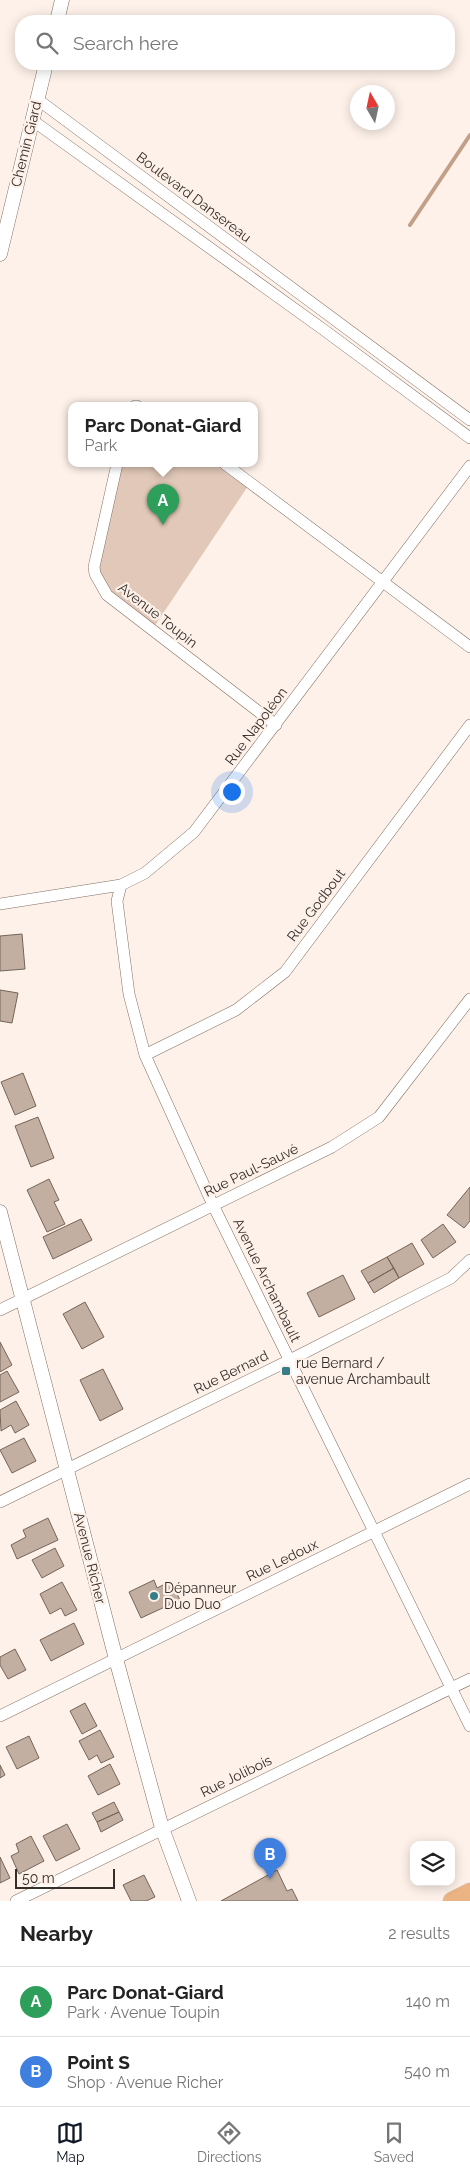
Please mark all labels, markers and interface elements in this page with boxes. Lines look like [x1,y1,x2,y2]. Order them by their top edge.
search box [15,15,455,70]
icon: search [33,29,61,57]
text: Search here [73,32,179,54]
north arrow [350,85,395,130]
street label: Chemin Giard [8,99,44,189]
street label: Boulevard Dansereau [134,149,254,245]
popup [68,402,258,467]
text: Parc Donat-Giard [85,414,241,436]
text: Park [85,436,117,455]
pin: A [147,484,179,525]
street label: Avenue Toupin [115,579,201,651]
street label: Rue Napoléon [222,684,290,768]
your location [219,779,245,805]
street label: Rue Godbout [284,866,349,944]
street label: Rue Paul-Sauvé [201,1140,301,1200]
street label: Avenue Archambault [230,1215,304,1345]
street label: Rue Bernard [191,1347,271,1397]
place label: rue Bernard / avenue Archambault [296,1355,431,1387]
marker: rue Bernard / avenue Archambault [280,1365,292,1377]
street label: Avenue Richer [71,1511,109,1606]
street label: Rue Ledoux [244,1536,320,1584]
place label: Dépanneur Duo Duo [164,1580,236,1612]
marker: Dépanneur Duo Duo [148,1590,160,1602]
street label: Rue Jolibois [198,1752,274,1800]
pin: B [254,1838,286,1879]
map controls [410,1841,455,1886]
button: layers [410,1841,455,1886]
scale bar [15,1866,115,1889]
text: 50 m [22,1870,55,1886]
text: Nearby [20,1921,93,1946]
text: 2 results [388,1924,450,1943]
text: Parc Donat-Giard [67,1981,224,2003]
text: A [31,1992,41,2011]
text: 140 m [406,1992,450,2011]
text: Park · Avenue Toupin [67,2003,220,2022]
text: Point S [67,2051,130,2073]
text: B [31,2062,41,2081]
text: 540 m [404,2062,450,2081]
text: Shop · Avenue Richer [67,2073,223,2092]
tab: Map [56,2119,85,2165]
tab: Directions [197,2119,262,2165]
tab: Saved [374,2119,414,2165]

